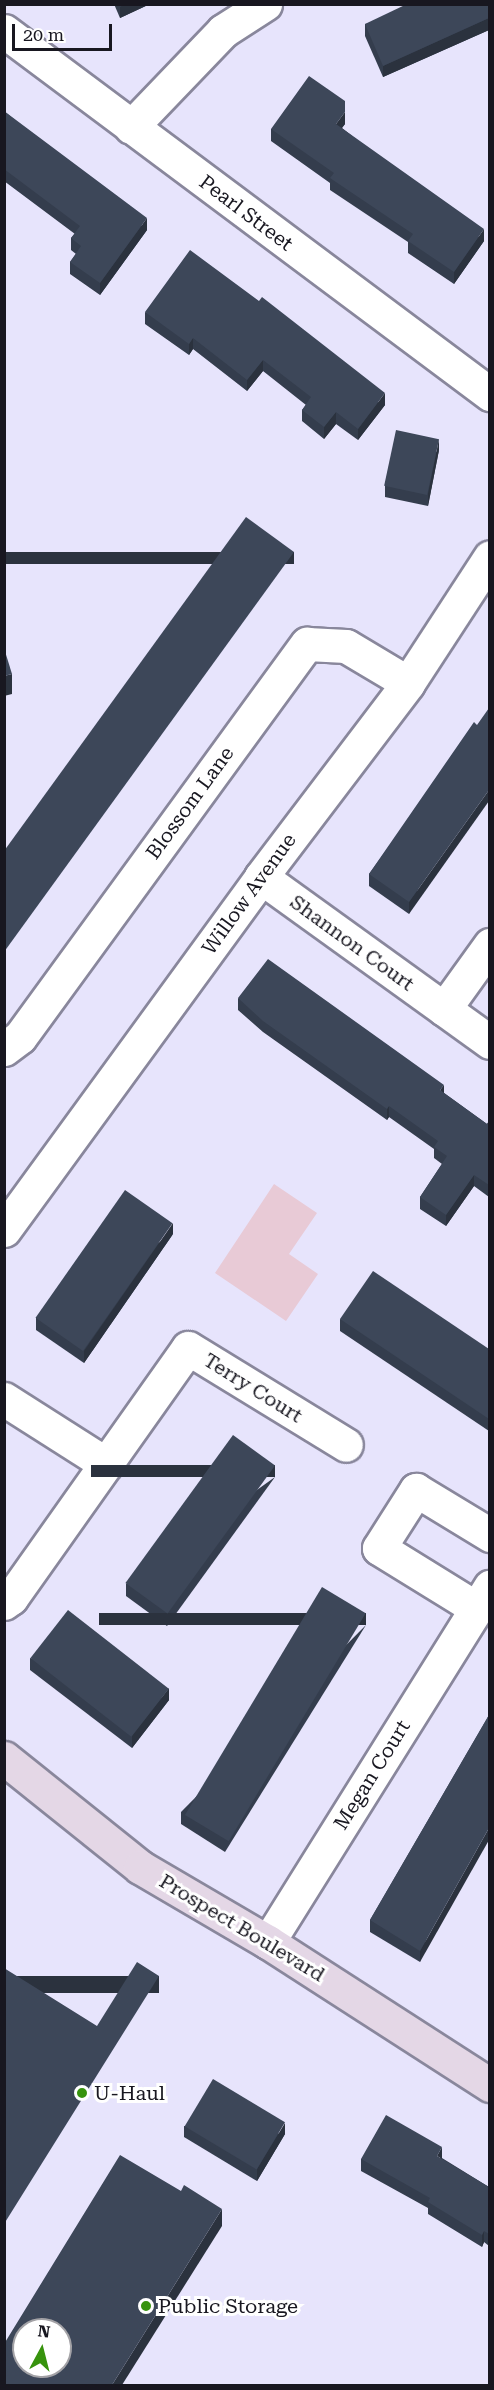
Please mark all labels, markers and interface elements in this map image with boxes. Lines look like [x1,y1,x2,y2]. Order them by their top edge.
scale bar [15,12,116,50]
text: 20 m [23,24,64,45]
street label: Pearl Street [194,170,298,256]
street label: Blossom Lane [141,742,239,864]
street label: Willow Avenue [197,829,301,959]
street label: Shannon Court [285,890,419,996]
street label: Terry Court [199,1348,307,1428]
street label: Megan Court [329,1716,415,1834]
street label: Prospect Boulevard [155,1869,329,1987]
place label: U-Haul [94,2081,165,2105]
marker: U-Haul [75,2086,89,2100]
place label: Public Storage [158,2294,298,2318]
marker: Public Storage [139,2299,153,2313]
north arrow [12,2318,72,2378]
text: N [37,2321,51,2342]

